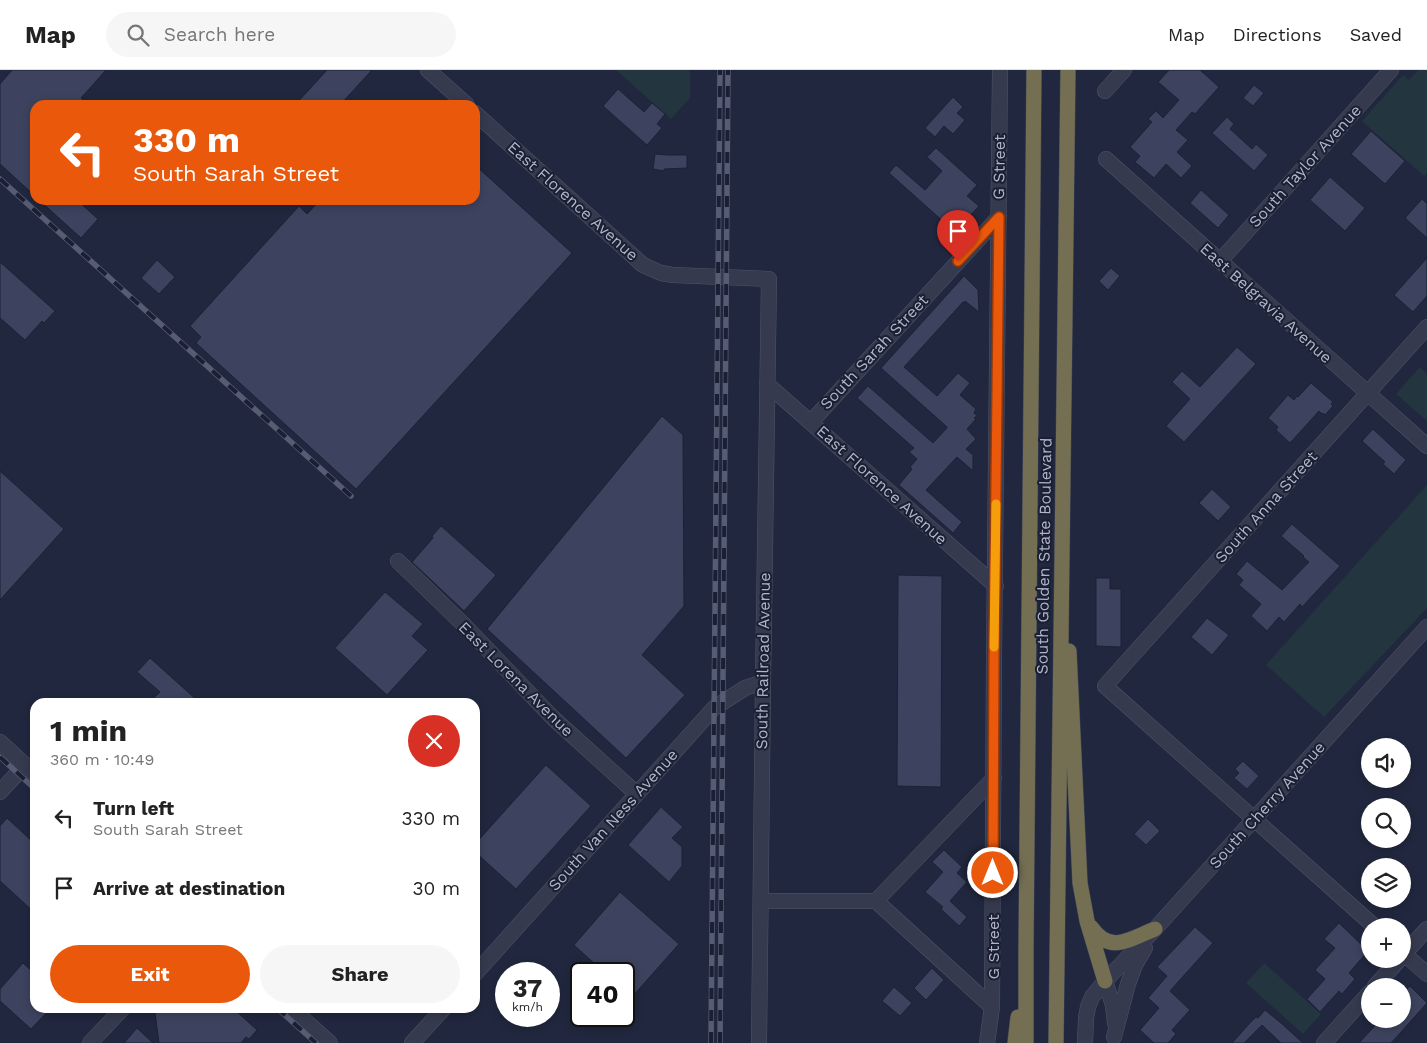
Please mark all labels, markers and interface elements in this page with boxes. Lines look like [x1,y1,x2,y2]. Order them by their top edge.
search box [106,12,456,57]
text: Map [25,21,76,49]
icon: search [124,21,152,49]
text: Search here [164,23,275,46]
text: Map [1168,24,1205,45]
text: Directions [1233,24,1322,45]
text: Saved [1350,24,1402,45]
street label: South Taylor Avenue [1245,101,1365,231]
text: 330 m [133,119,240,161]
icon: left [50,120,115,185]
street label: G Street [989,134,1009,200]
street label: East Florence Avenue [504,137,642,265]
text: South Sarah Street [133,161,339,186]
pin [937,210,979,261]
icon: arrive [944,217,972,245]
street label: East Belgravia Avenue [1196,239,1336,367]
street label: South Sarah Street [816,291,932,413]
street label: East Florence Avenue [813,421,951,549]
street label: South Golden State Boulevard [1032,437,1056,675]
street label: South Anna Street [1211,447,1321,567]
street label: South Railroad Avenue [752,572,774,750]
street label: East Lorena Avenue [455,618,577,740]
text: 1 min [50,713,127,748]
button: close [408,715,460,767]
street label: South Cherry Avenue [1205,738,1329,872]
map controls [1361,738,1411,1028]
button: sound [1361,738,1411,788]
street label: South Van Ness Avenue [544,745,682,895]
text: 360 m · 10:49 [50,750,155,769]
text: Turn left [93,797,174,820]
button: search [1361,798,1411,848]
icon: left [50,804,78,832]
text: 330 m [401,807,460,830]
text: South Sarah Street [93,820,243,839]
position arrow [966,846,1018,898]
button: layers [1361,858,1411,908]
icon: arrive [50,874,78,902]
text: Arrive at destination [93,877,285,900]
text: 30 m [413,877,460,900]
street label: G Street [984,914,1003,980]
button: + [1361,918,1411,968]
button: Exit [50,945,250,1003]
button: Share [260,945,460,1003]
speed limit sign: 40 [570,962,635,1027]
text: 37 [513,974,542,1003]
button: − [1361,978,1411,1028]
text: km/h [512,1000,543,1014]

